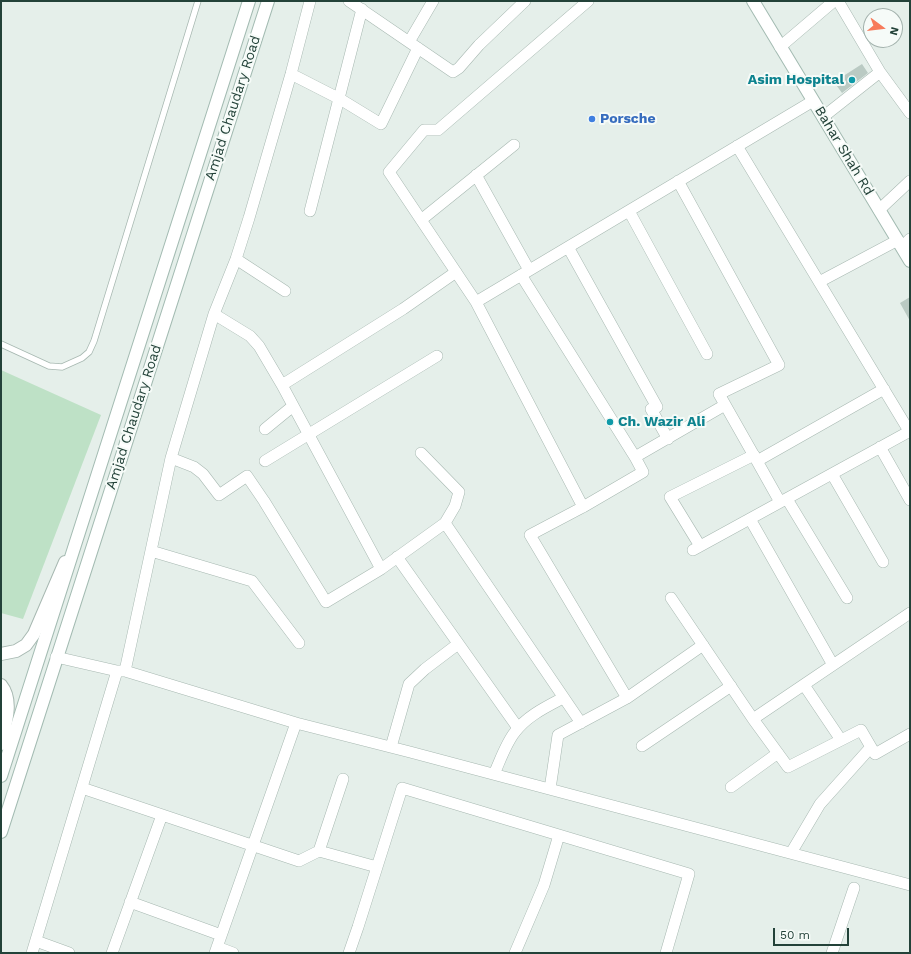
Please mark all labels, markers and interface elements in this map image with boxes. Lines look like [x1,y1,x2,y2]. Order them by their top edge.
north arrow [863,8,903,48]
text: N [887,25,901,37]
street label: Amjad Chaudary Road [202,34,264,182]
place label: Asim Hospital [748,72,844,88]
marker: Asim Hospital [847,75,857,85]
street label: Bahar Shah Rd [811,103,877,199]
place label: Porsche [600,111,656,127]
marker: Porsche [587,114,597,124]
street label: Amjad Chaudary Road [103,343,165,491]
place label: Ch. Wazir Ali [618,414,705,430]
marker: Ch. Wazir Ali [605,417,615,427]
scale bar [775,920,851,946]
text: 50 m [780,928,810,942]

